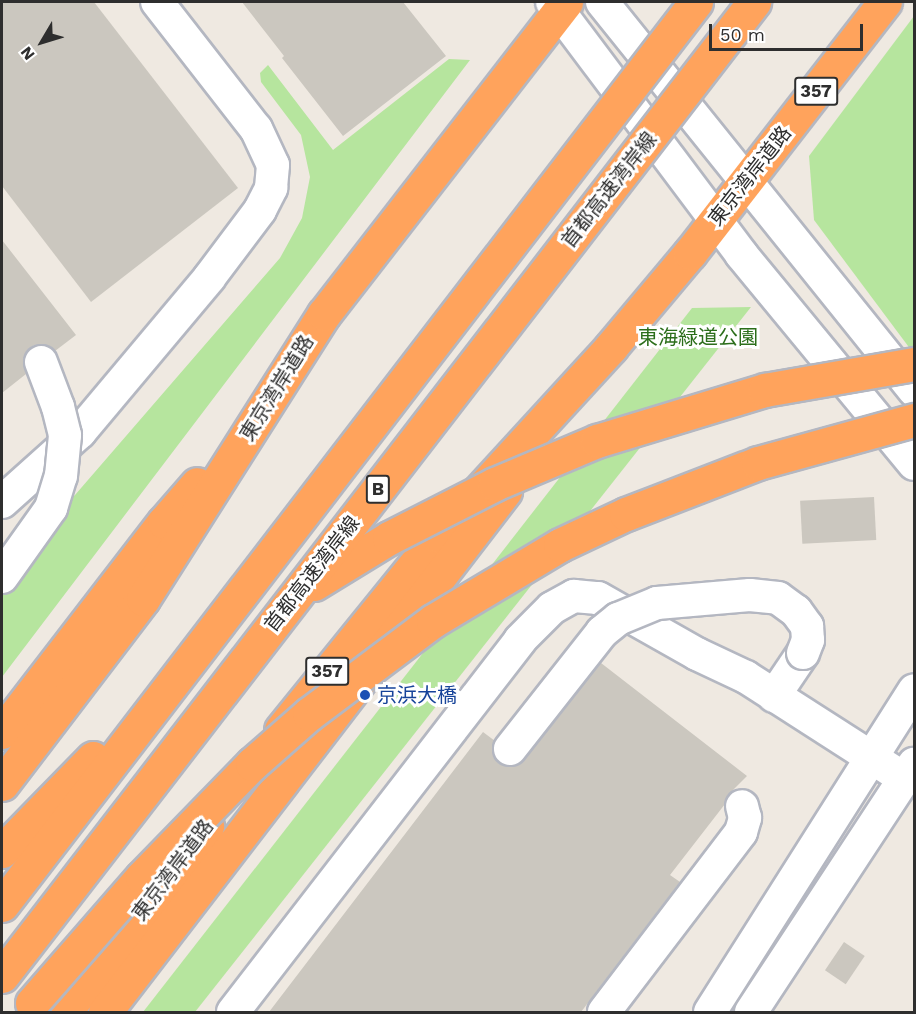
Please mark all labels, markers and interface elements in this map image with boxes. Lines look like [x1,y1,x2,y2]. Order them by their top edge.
north arrow [12,12,72,72]
scale bar [712,12,866,50]
text: 50 m [720,24,765,45]
text: N [16,43,39,64]
road number: 357 [794,76,838,106]
street label: 東京湾岸道路 [704,121,796,231]
street label: 首都高速湾岸線 [556,127,662,253]
park label: 東海緑道公園 [638,325,758,349]
street label: 東京湾岸道路 [235,331,319,445]
road number: B [364,474,392,504]
street label: 首都高速湾岸線 [259,511,365,637]
road number: 357 [304,656,350,686]
place label: 京浜大橋 [377,683,457,707]
marker: 京浜大橋 [358,688,372,702]
street label: 東京湾岸道路 [127,815,219,925]

